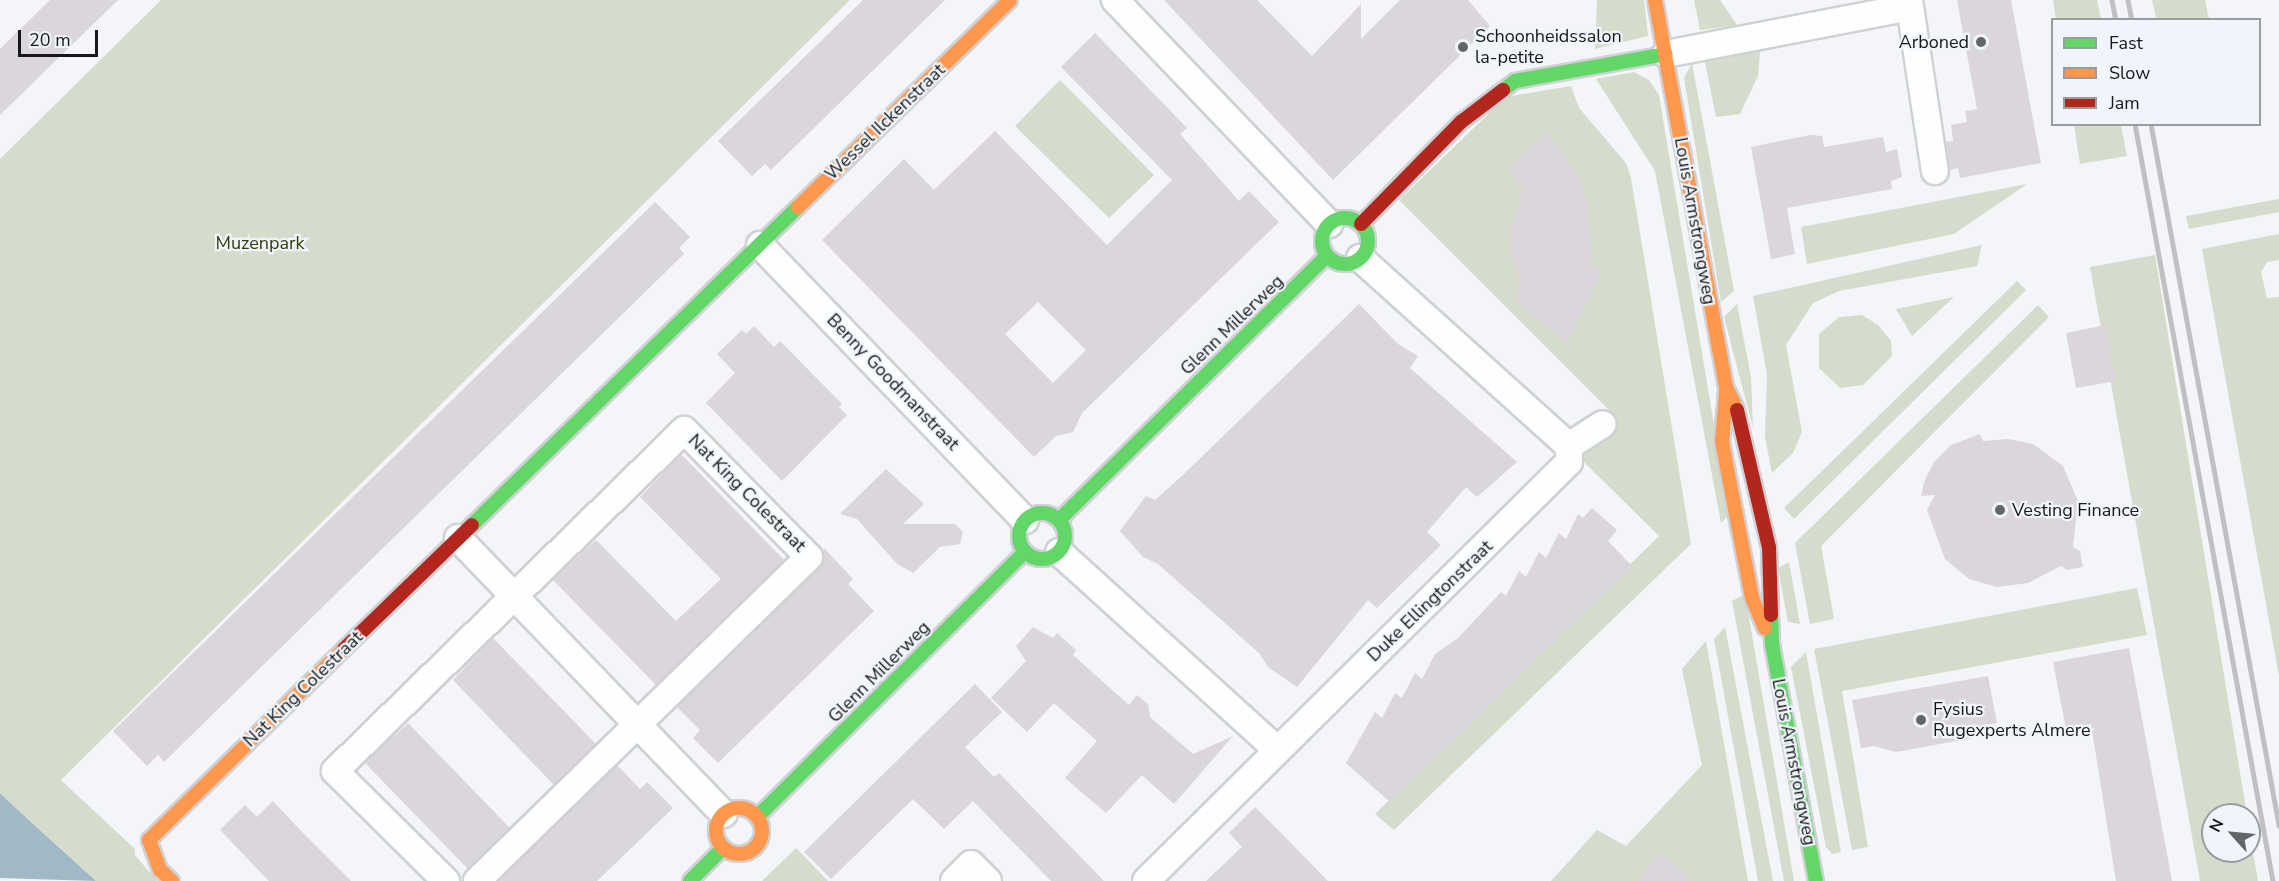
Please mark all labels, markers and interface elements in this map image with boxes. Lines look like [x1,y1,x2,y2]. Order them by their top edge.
scale bar [21,18,100,56]
legend [2051,18,2261,126]
place label: Schoonheidssalon la-petite [1475,26,1622,68]
text: 20 m [29,28,71,52]
place label: Arboned [1899,31,1969,53]
text: Fast [2109,31,2143,55]
marker: Arboned [1974,35,1988,49]
marker: Schoonheidssalon la-petite [1456,40,1470,54]
street label: Wessel Ilckenstraat [820,59,950,185]
text: Slow [2109,61,2150,85]
text: Jam [2109,91,2140,115]
street label: Louis Armstrongweg [1670,136,1720,306]
park label: Muzenpark [216,232,304,254]
street label: Glenn Millerweg [1176,270,1288,380]
street label: Benny Goodmanstraat [822,309,964,455]
street label: Nat King Colestraat [684,430,810,556]
place label: Vesting Finance [2012,499,2139,521]
marker: Vesting Finance [1993,503,2007,517]
street label: Duke Ellingtonstraat [1363,536,1497,666]
street label: Glenn Millerweg [824,617,934,727]
street label: Nat King Colestraat [239,627,367,751]
street label: Louis Armstrongweg [1767,677,1821,847]
place label: Fysius Rugexperts Almere [1933,699,2091,742]
marker: Fysius Rugexperts Almere [1914,713,1928,727]
north arrow [2201,803,2261,863]
text: N [2204,815,2229,836]

